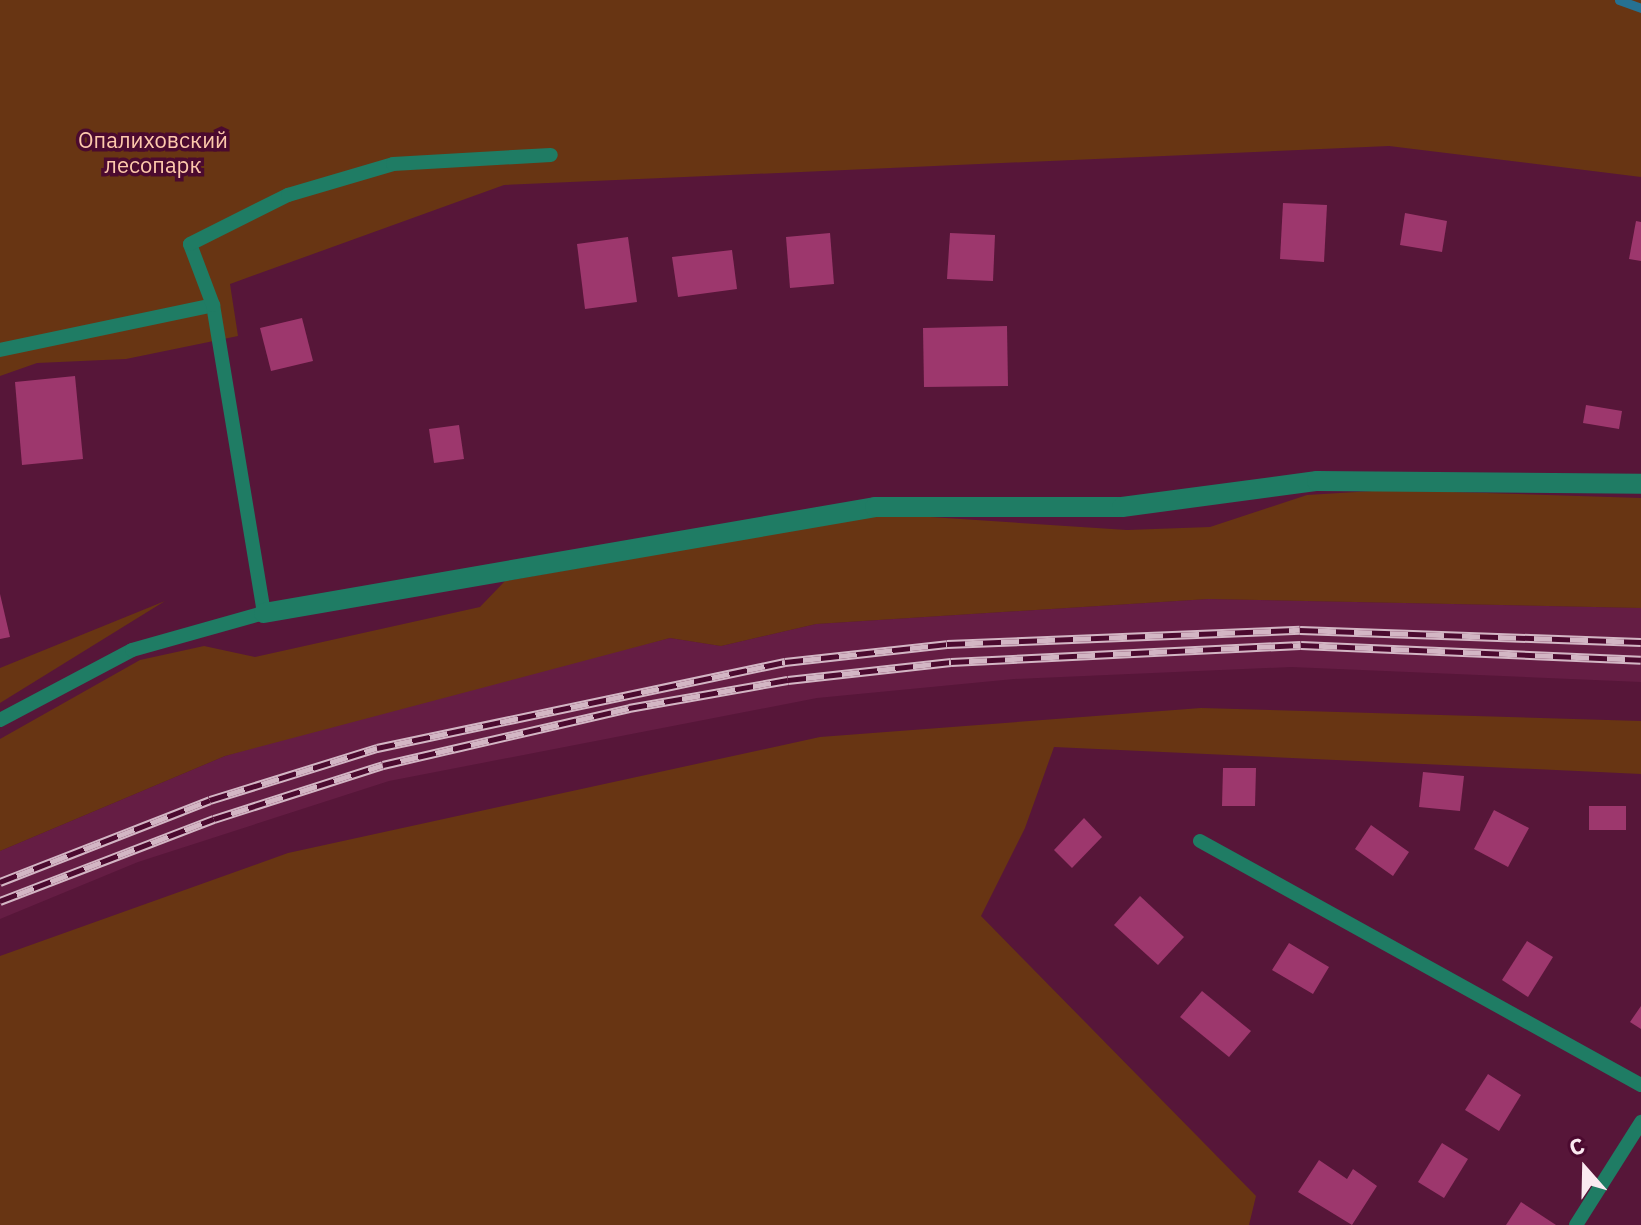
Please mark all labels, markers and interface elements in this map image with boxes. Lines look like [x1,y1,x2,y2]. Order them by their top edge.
park label: Опалиховский лесопарк [78,126,228,178]
north arrow [1545,1129,1625,1209]
text: С [1565,1130,1588,1162]

